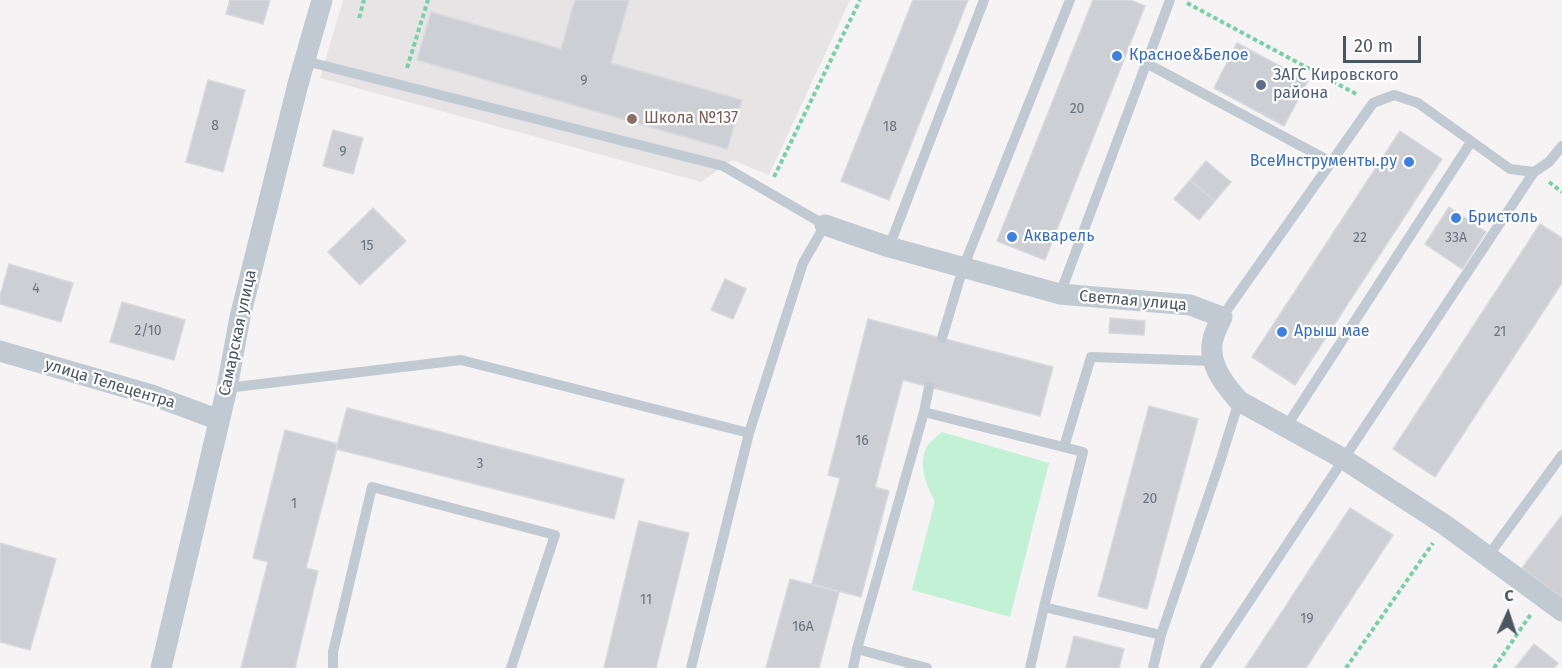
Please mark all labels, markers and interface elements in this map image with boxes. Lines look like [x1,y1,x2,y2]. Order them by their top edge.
scale bar [1346,24,1424,62]
text: 20 m [1354,35,1393,57]
place label: Красное&Белое [1129,46,1248,66]
marker: Красное&Белое [1110,49,1124,63]
place label: ЗАГС Кировского района [1273,66,1399,104]
house number: 9 [580,73,588,89]
marker: ЗАГС Кировского района [1254,78,1268,92]
house number: 20 [1070,101,1084,117]
place label: Школа №137 [644,109,738,129]
marker: Школа №137 [625,112,639,126]
house number: 8 [211,118,219,134]
house number: 18 [883,119,897,135]
house number: 9 [339,144,347,160]
place label: ВсеИнструменты.ру [1250,152,1397,172]
marker: ВсеИнструменты.ру [1402,155,1416,169]
place label: Бристоль [1468,208,1537,228]
marker: Бристоль [1449,211,1463,225]
place label: Акварель [1024,227,1095,247]
marker: Акварель [1005,230,1019,244]
house number: 22 [1353,230,1367,246]
house number: 33А [1445,230,1467,246]
house number: 15 [360,238,374,254]
street label: Самарская улица [215,268,261,398]
house number: 4 [32,281,40,297]
street label: Светлая улица [1078,287,1188,315]
place label: Арыш мае [1294,322,1370,342]
house number: 2/10 [134,323,162,339]
house number: 21 [1494,324,1506,340]
marker: Арыш мае [1275,325,1289,339]
street label: улица Телецентра [42,355,178,413]
house number: 16 [855,433,869,449]
house number: 3 [477,456,483,472]
house number: 20 [1143,491,1157,507]
house number: 1 [291,496,297,512]
north arrow [1478,584,1538,644]
text: С [1504,586,1514,605]
house number: 11 [640,592,652,608]
house number: 19 [1300,611,1314,627]
house number: 16А [792,619,814,635]

